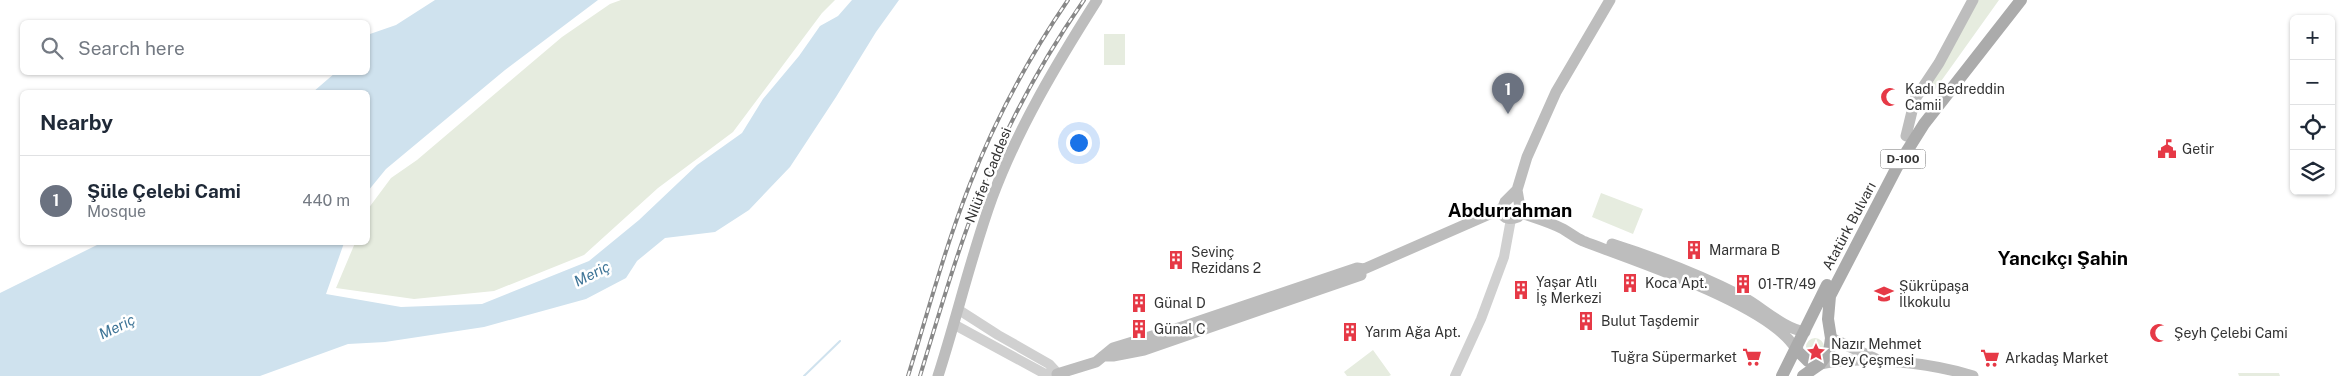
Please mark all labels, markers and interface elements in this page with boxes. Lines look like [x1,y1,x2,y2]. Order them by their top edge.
map controls [2290,15,2335,195]
button: + [2290,15,2335,60]
search box [20,20,370,75]
icon: search [38,34,66,62]
text: Search here [78,37,185,59]
button: − [2290,60,2335,105]
pin: 1 [1492,73,1524,114]
place label: Kadı Bedreddin Camii [1905,81,2005,113]
mosque icon: Kadı Bedreddin Camii [1879,86,1901,108]
button: locate [2290,105,2335,150]
text: Nearby [40,110,113,135]
street label: Nilüfer Caddesi [962,125,1014,225]
your location [1066,130,1092,156]
public building icon: Getir [2156,138,2178,160]
place label: Getir [2182,141,2214,157]
road number: D-100 [1880,150,1926,168]
button: layers [2290,150,2335,195]
street label: Atatürk Bulvarı [1819,179,1879,273]
text: Şüle Çelebi Cami [87,180,241,202]
text: 1 [53,191,59,210]
text: 440 m [302,191,350,210]
district label: Abdurrahman [1448,199,1572,221]
text: Mosque [87,202,146,221]
building icon: Marmara B [1683,239,1705,261]
place label: Marmara B [1709,242,1780,258]
place label: Sevinç Rezidans 2 [1191,244,1261,276]
district label: Yancıkçı Şahin [1998,247,2128,269]
building icon: Sevinç Rezidans 2 [1165,249,1187,271]
water label: Meriç [571,257,613,290]
building icon: Koca Apt. [1619,272,1641,294]
building icon: 01-TR/49 [1732,273,1754,295]
place label: Yaşar Atlı İş Merkezi [1536,274,1602,306]
place label: Koca Apt. [1645,275,1707,291]
place label: 01-TR/49 [1758,276,1816,292]
place label: Şükrüpaşa İlkokulu [1899,278,1969,310]
building icon: Yaşar Atlı İş Merkezi [1510,279,1532,301]
school or university icon: Şükrüpaşa İlkokulu [1873,283,1895,305]
building icon: Günal D [1128,292,1150,314]
place label: Günal D [1154,295,1206,311]
building icon: Bulut Taşdemir [1575,310,1597,332]
water label: Meriç [96,311,138,343]
place label: Bulut Taşdemir [1601,313,1699,329]
building icon: Günal C [1128,318,1150,340]
place label: Günal C [1154,321,1206,337]
building icon: Yarım Ağa Apt. [1339,321,1361,343]
mosque icon: Şeyh Çelebi Cami [2148,322,2170,344]
place label: Yarım Ağa Apt. [1365,324,1461,340]
place label: Şeyh Çelebi Cami [2174,325,2288,341]
place label: Nazır Mehmet Bey Çeşmesi [1831,336,1922,368]
place icon: Nazır Mehmet Bey Çeşmesi [1805,341,1827,363]
supermarket icon: Tuğra Süpermarket [1741,346,1763,368]
supermarket icon: Arkadaş Market [1979,347,2001,369]
place label: Tuğra Süpermarket [1611,349,1737,365]
place label: Arkadaş Market [2005,350,2108,366]

